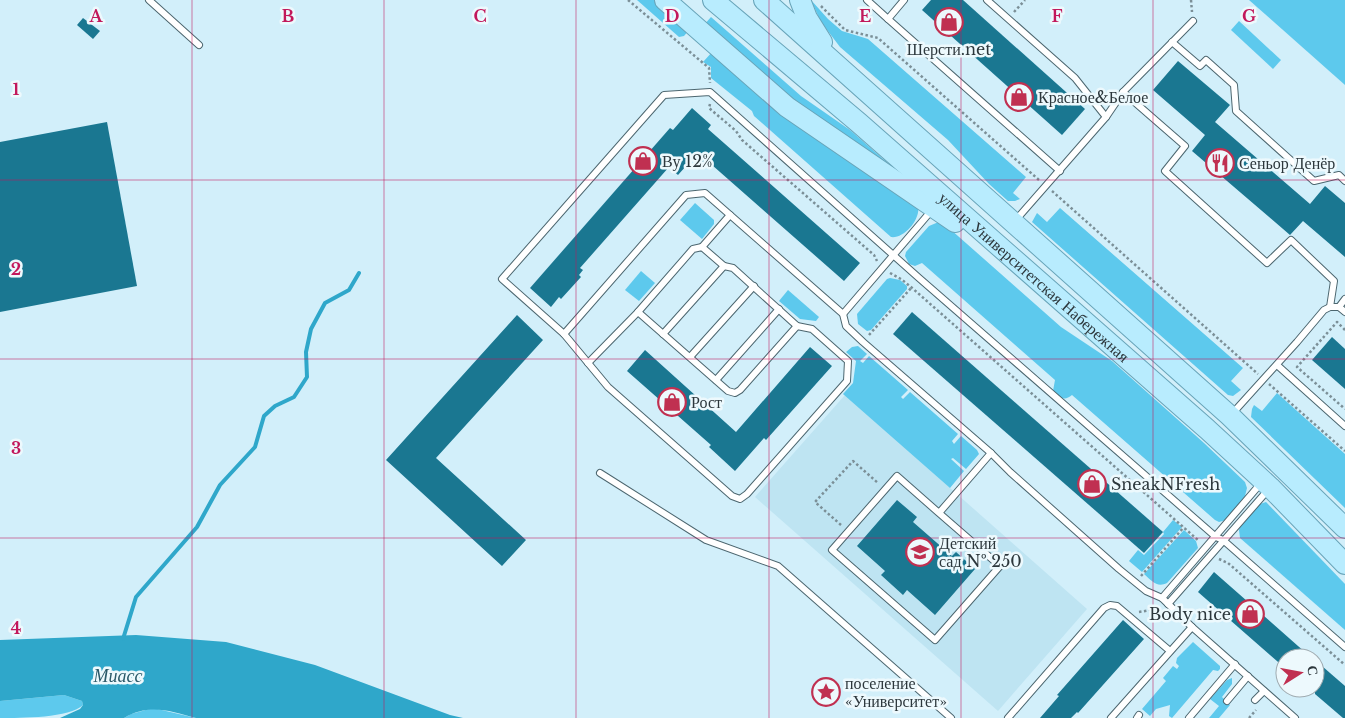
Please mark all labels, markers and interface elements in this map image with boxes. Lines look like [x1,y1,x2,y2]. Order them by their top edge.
text: A [89,6,104,26]
text: B [282,6,295,26]
text: C [473,6,487,26]
text: D [665,6,679,26]
text: E [859,6,871,26]
text: F [1051,6,1063,26]
text: G [1242,6,1256,26]
shop icon: Шерсти.net [934,7,964,37]
place label: Шерсти.net [907,39,991,59]
text: 1 [13,79,20,99]
shop icon: Красное&Белое [1004,82,1034,112]
place label: Красное&Белое [1038,87,1148,107]
shop icon: Ву 12% [628,146,658,176]
restaurant icon: Сеньор Денёр [1205,148,1235,178]
place label: Ву 12% [662,151,713,171]
place label: Сеньор Денёр [1239,153,1335,173]
street label: улица Университетская Набережная [935,188,1134,367]
text: 2 [11,259,21,279]
shop icon: Рост [657,387,687,417]
place label: Рост [691,392,722,412]
text: 3 [11,438,21,458]
shop icon: SneakNFresh [1077,469,1107,499]
place label: SneakNFresh [1111,474,1220,494]
place label: Детский сад № 250 [939,533,1022,571]
school or university icon: Детский сад № 250 [905,537,935,567]
shop icon: Body nice [1235,599,1265,629]
place label: Body nice [1149,604,1231,624]
text: 4 [11,618,21,638]
north arrow [1275,648,1325,698]
text: С [1303,664,1323,677]
water label: Миасс [93,665,142,687]
place label: поселение «Университет» [845,673,947,711]
place icon: поселение «Университет» [811,677,841,707]

